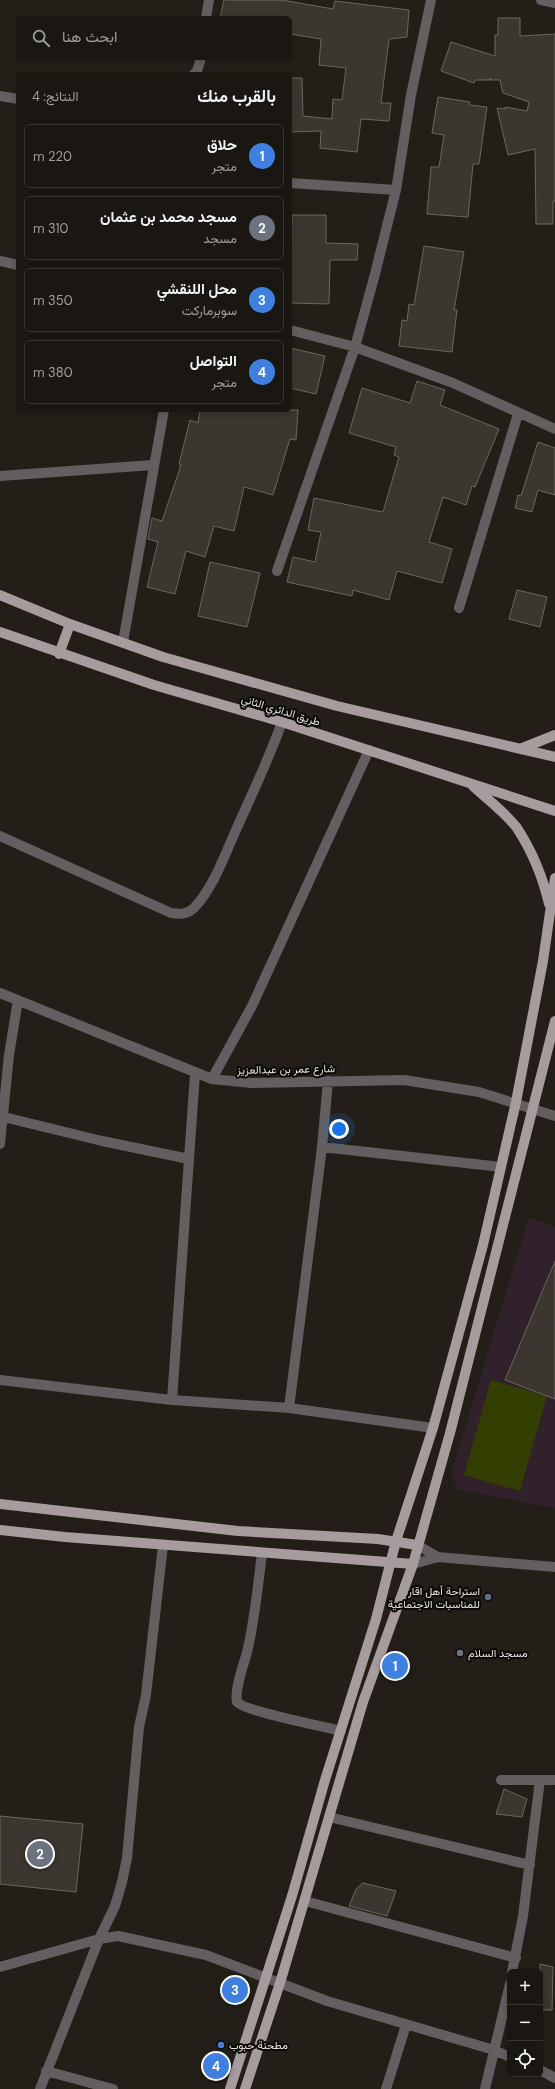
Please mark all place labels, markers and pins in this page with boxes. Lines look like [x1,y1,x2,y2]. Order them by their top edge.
place label: استراحة أهل اقار للمناسبات الاجتماعية [388,1584,480,1611]
marker: استراحة أهل اقار للمناسبات الاجتماعية [483,1592,493,1602]
place label: مسجد السلام [468,1646,528,1661]
marker: مسجد السلام [455,1648,465,1658]
pin: 1 [382,1651,408,1681]
pin: 2 [27,1839,53,1869]
pin: 3 [222,1975,248,2005]
place label: مطحنة حبوب [229,2038,288,2052]
marker: مطحنة حبوب [216,2040,226,2050]
pin: 4 [203,2051,229,2081]

